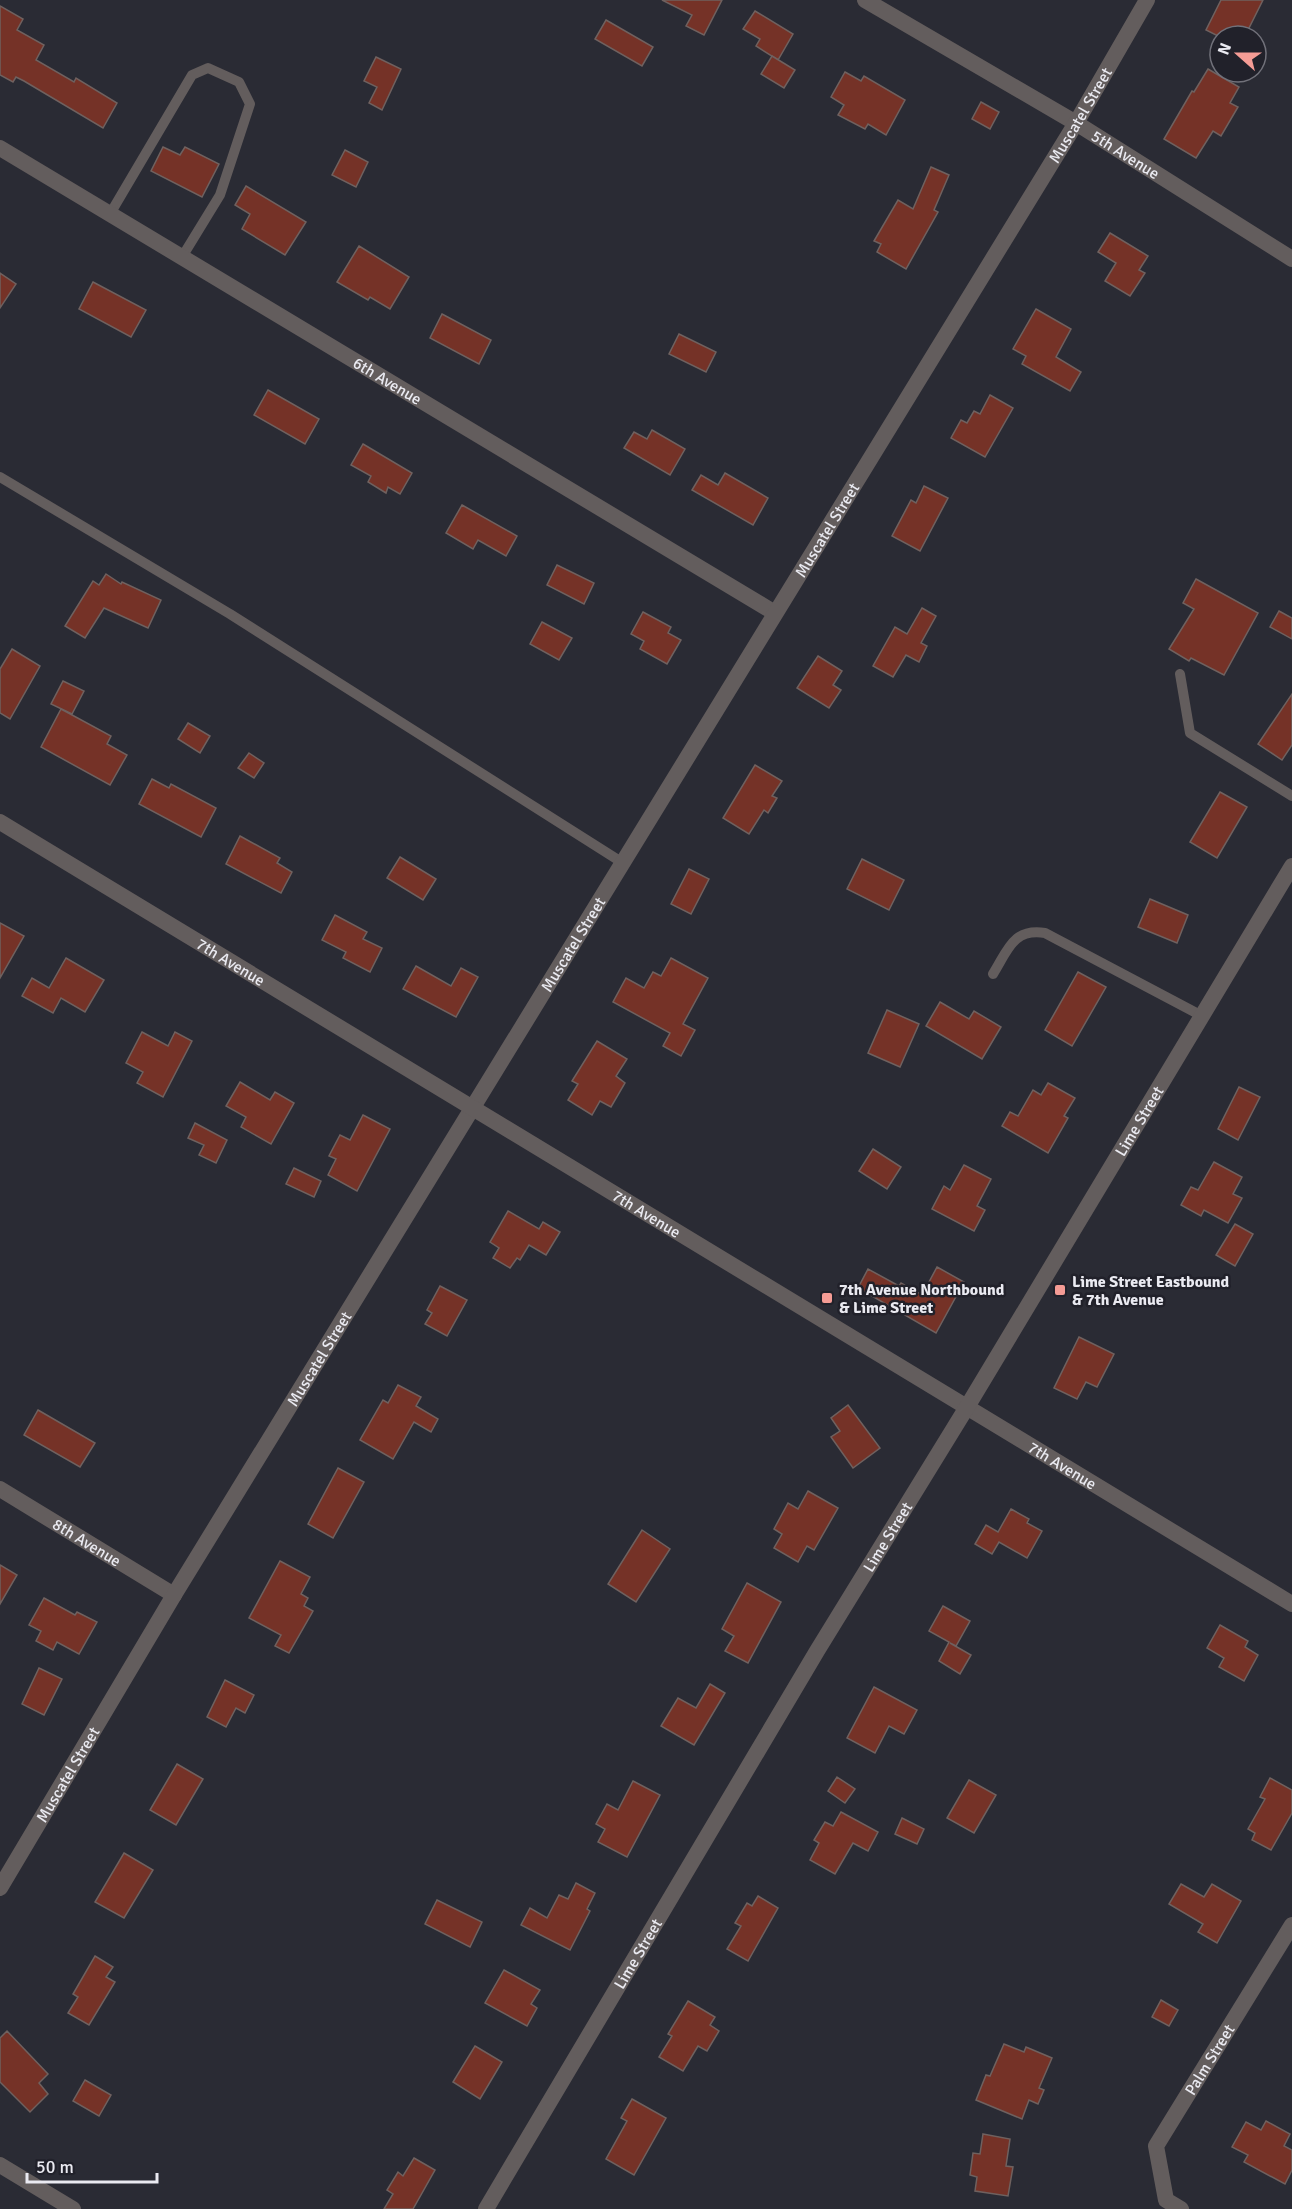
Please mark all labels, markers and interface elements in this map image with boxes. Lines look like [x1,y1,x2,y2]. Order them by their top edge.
north arrow [1208,24,1268,84]
text: N [1214,40,1236,58]
street label: Muscatel Street [1045,64,1117,167]
street label: 5th Avenue [1087,126,1163,184]
street label: 6th Avenue [349,353,425,410]
street label: Muscatel Street [791,479,864,581]
street label: Muscatel Street [537,893,610,996]
street label: 7th Avenue [193,934,268,991]
street label: Lime Street [1111,1082,1169,1160]
street label: 7th Avenue [608,1186,684,1243]
place label: Lime Street Eastbound & 7th Avenue [1072,1272,1230,1310]
place label: 7th Avenue Northbound & Lime Street [839,1280,1005,1318]
marker: Lime Street Eastbound & 7th Avenue [1053,1283,1067,1297]
marker: 7th Avenue Northbound & Lime Street [820,1291,834,1305]
street label: Muscatel Street [283,1308,357,1410]
street label: 7th Avenue [1024,1438,1100,1494]
street label: Lime Street [859,1498,917,1576]
street label: 8th Avenue [49,1514,124,1571]
street label: Muscatel Street [32,1723,105,1826]
street label: Lime Street [610,1915,667,1993]
street label: Palm Street [1181,2021,1240,2099]
scale bar [27,2146,158,2184]
text: 50 m [36,2156,74,2178]

